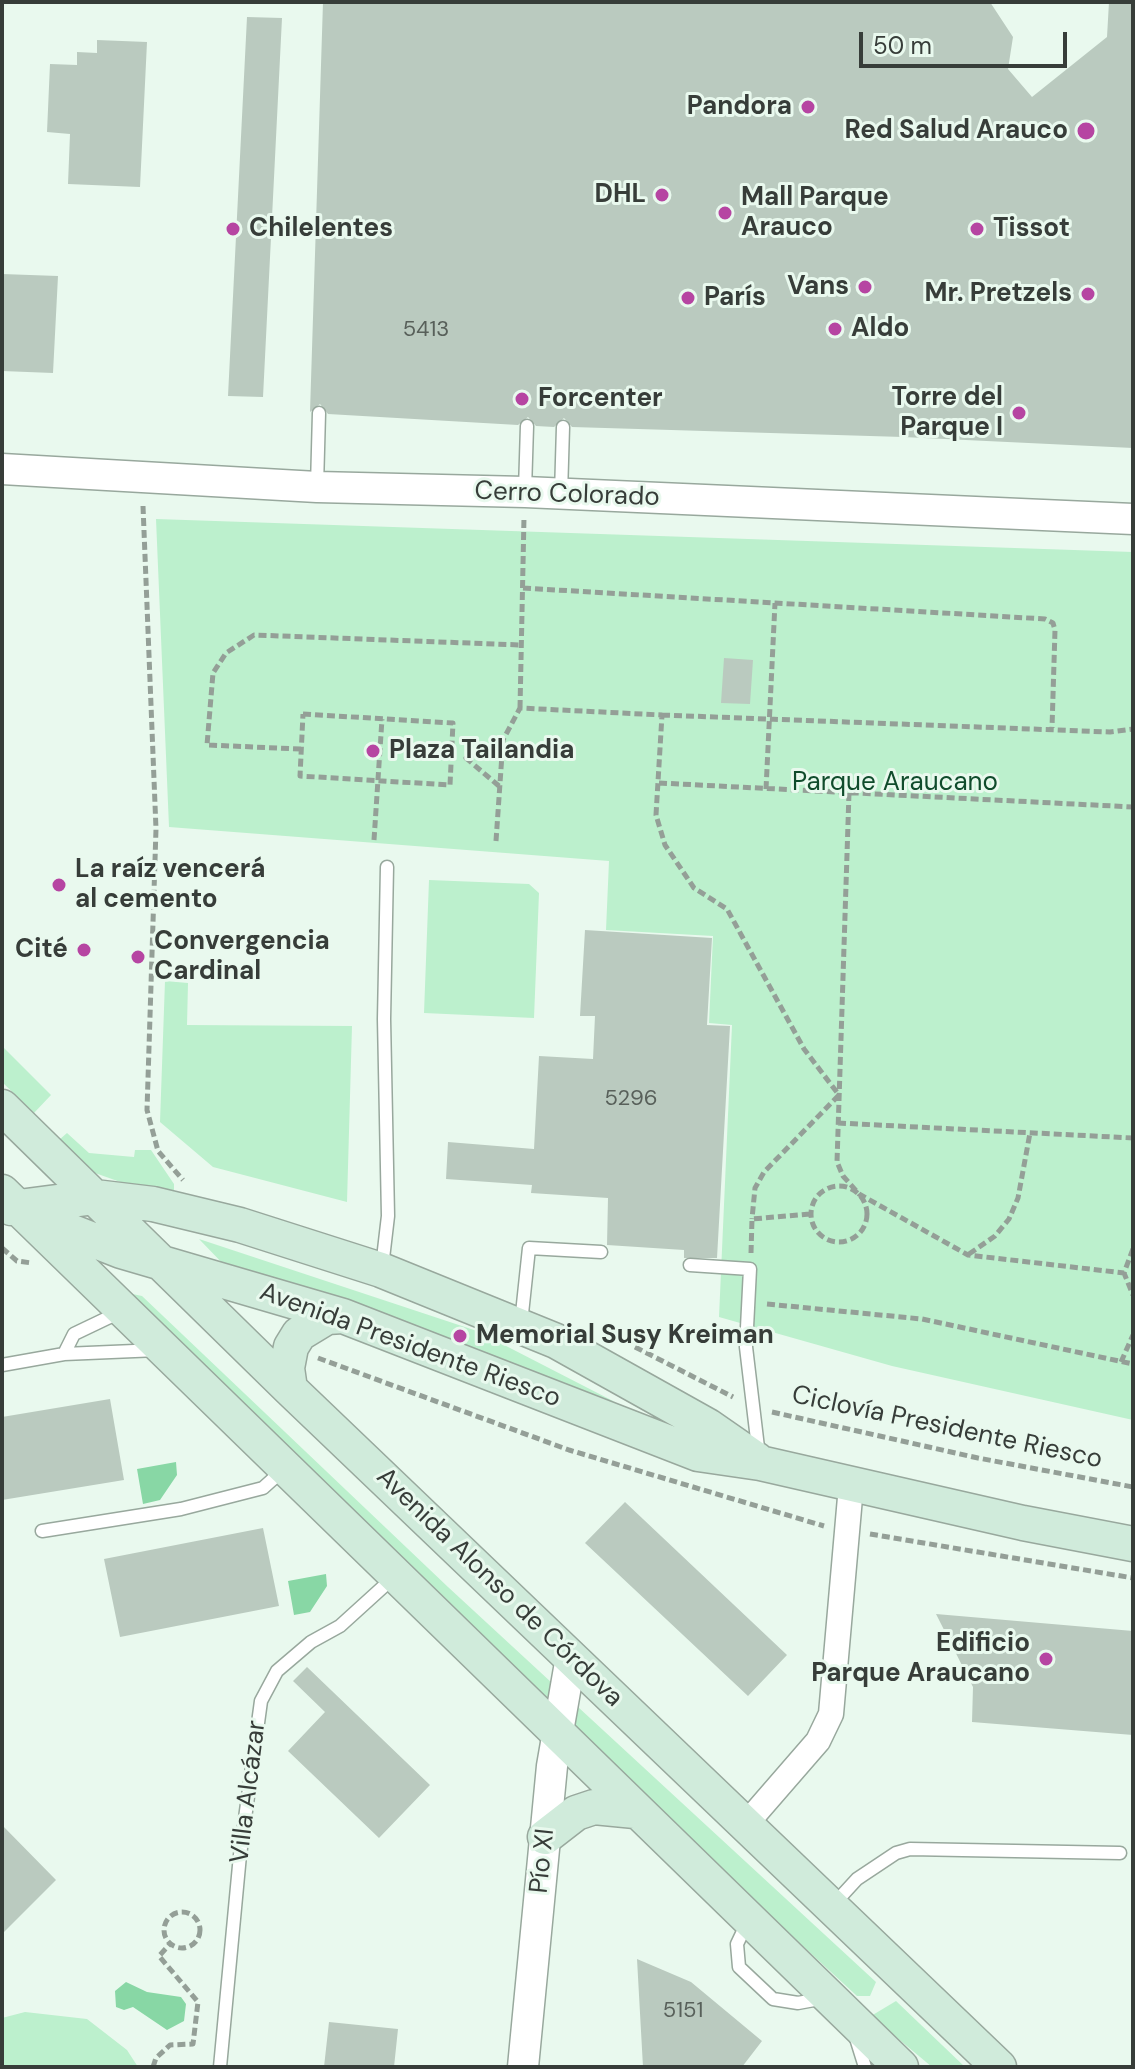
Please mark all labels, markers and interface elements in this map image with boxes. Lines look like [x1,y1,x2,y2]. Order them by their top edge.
scale bar [863,16,1071,66]
text: 50 m [873,30,932,61]
place label: Pandora [687,91,792,123]
marker: Pandora [799,98,817,116]
place label: Red Salud Arauco [845,115,1068,147]
marker: Red Salud Arauco [1075,120,1097,142]
place label: DHL [595,179,646,211]
place label: Mall Parque Arauco [741,182,889,244]
marker: DHL [653,186,671,204]
marker: Mall Parque Arauco [716,204,734,222]
place label: Chilelentes [249,213,393,245]
place label: Tissot [993,213,1070,245]
marker: Chilelentes [224,220,242,238]
marker: Tissot [968,220,986,238]
place label: Vans [787,271,849,303]
marker: Vans [856,278,874,296]
place label: Mr. Pretzels [924,278,1072,310]
place label: París [704,282,766,314]
marker: Mr. Pretzels [1079,285,1097,303]
marker: París [679,289,697,307]
place label: Aldo [851,313,909,345]
house number: 5413 [403,317,449,343]
marker: Aldo [826,320,844,338]
place label: Torre del Parque I [892,382,1003,444]
place label: Forcenter [538,383,663,415]
marker: Forcenter [513,390,531,408]
marker: Torre del Parque I [1010,404,1028,422]
street label: Cerro Colorado [474,476,660,514]
place label: Plaza Tailandia [389,735,574,767]
marker: Plaza Tailandia [364,742,382,760]
park label: Parque Araucano [792,767,998,799]
place label: La raíz vencerá al cemento [75,854,266,916]
marker: La raíz vencerá al cemento [50,876,68,894]
place label: Convergencia Cardinal [154,926,330,988]
place label: Cité [15,934,68,966]
marker: Cité [75,941,93,959]
marker: Convergencia Cardinal [129,948,147,966]
house number: 5296 [604,1086,658,1112]
street label: Avenida Presidente Riesco [255,1277,565,1415]
place label: Memorial Susy Kreiman [476,1320,774,1352]
marker: Memorial Susy Kreiman [451,1327,469,1345]
street label: Ciclovía Presidente Riesco [789,1380,1105,1476]
street label: Avenida Alonso de Córdova [369,1462,629,1714]
place label: Edificio Parque Araucano [811,1628,1030,1690]
marker: Edificio Parque Araucano [1037,1650,1055,1668]
street label: Villa Alcázar [225,1719,273,1865]
street label: Pío XI [524,1827,562,1895]
house number: 5151 [663,1998,703,2024]

